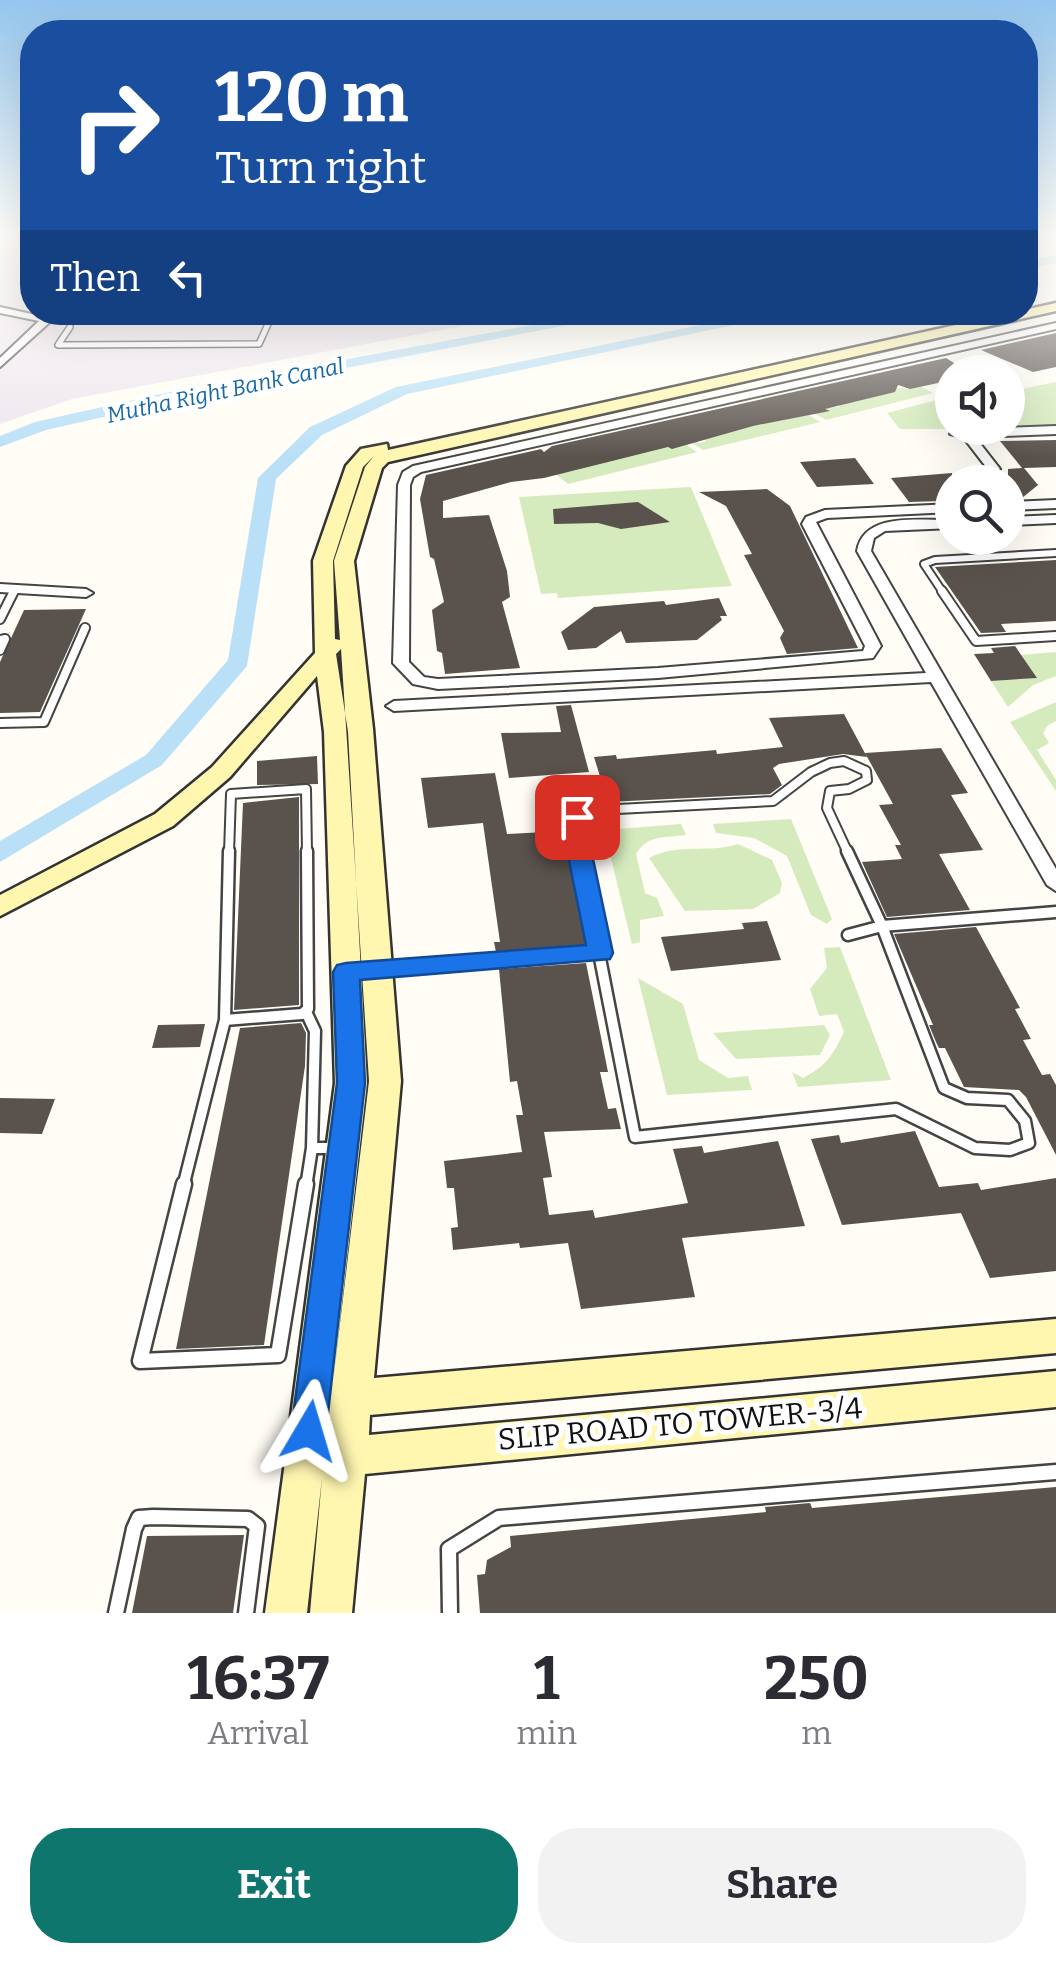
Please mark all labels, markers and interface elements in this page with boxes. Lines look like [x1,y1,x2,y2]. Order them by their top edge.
text: 120 m [215,56,408,140]
icon: right [50,60,180,190]
text: Turn right [215,141,427,195]
icon: left [160,250,215,305]
text: Then [50,255,140,301]
water label: Mutha Right Bank Canal [104,352,346,429]
map controls [935,355,1025,555]
button: sound [935,355,1025,445]
button: search [935,465,1025,555]
pin [535,775,620,860]
icon: arrive [550,790,605,845]
position arrow [257,1379,361,1483]
street label: SLIP ROAD TO TOWER-3/4 [496,1390,864,1458]
text: 16:37 [187,1643,329,1715]
text: 1 [534,1643,560,1715]
text: 250 [764,1643,869,1715]
text: Arrival [208,1714,309,1752]
text: min [517,1714,577,1752]
text: m [801,1714,832,1752]
button: Exit [30,1828,518,1943]
button: Share [538,1828,1026,1943]

